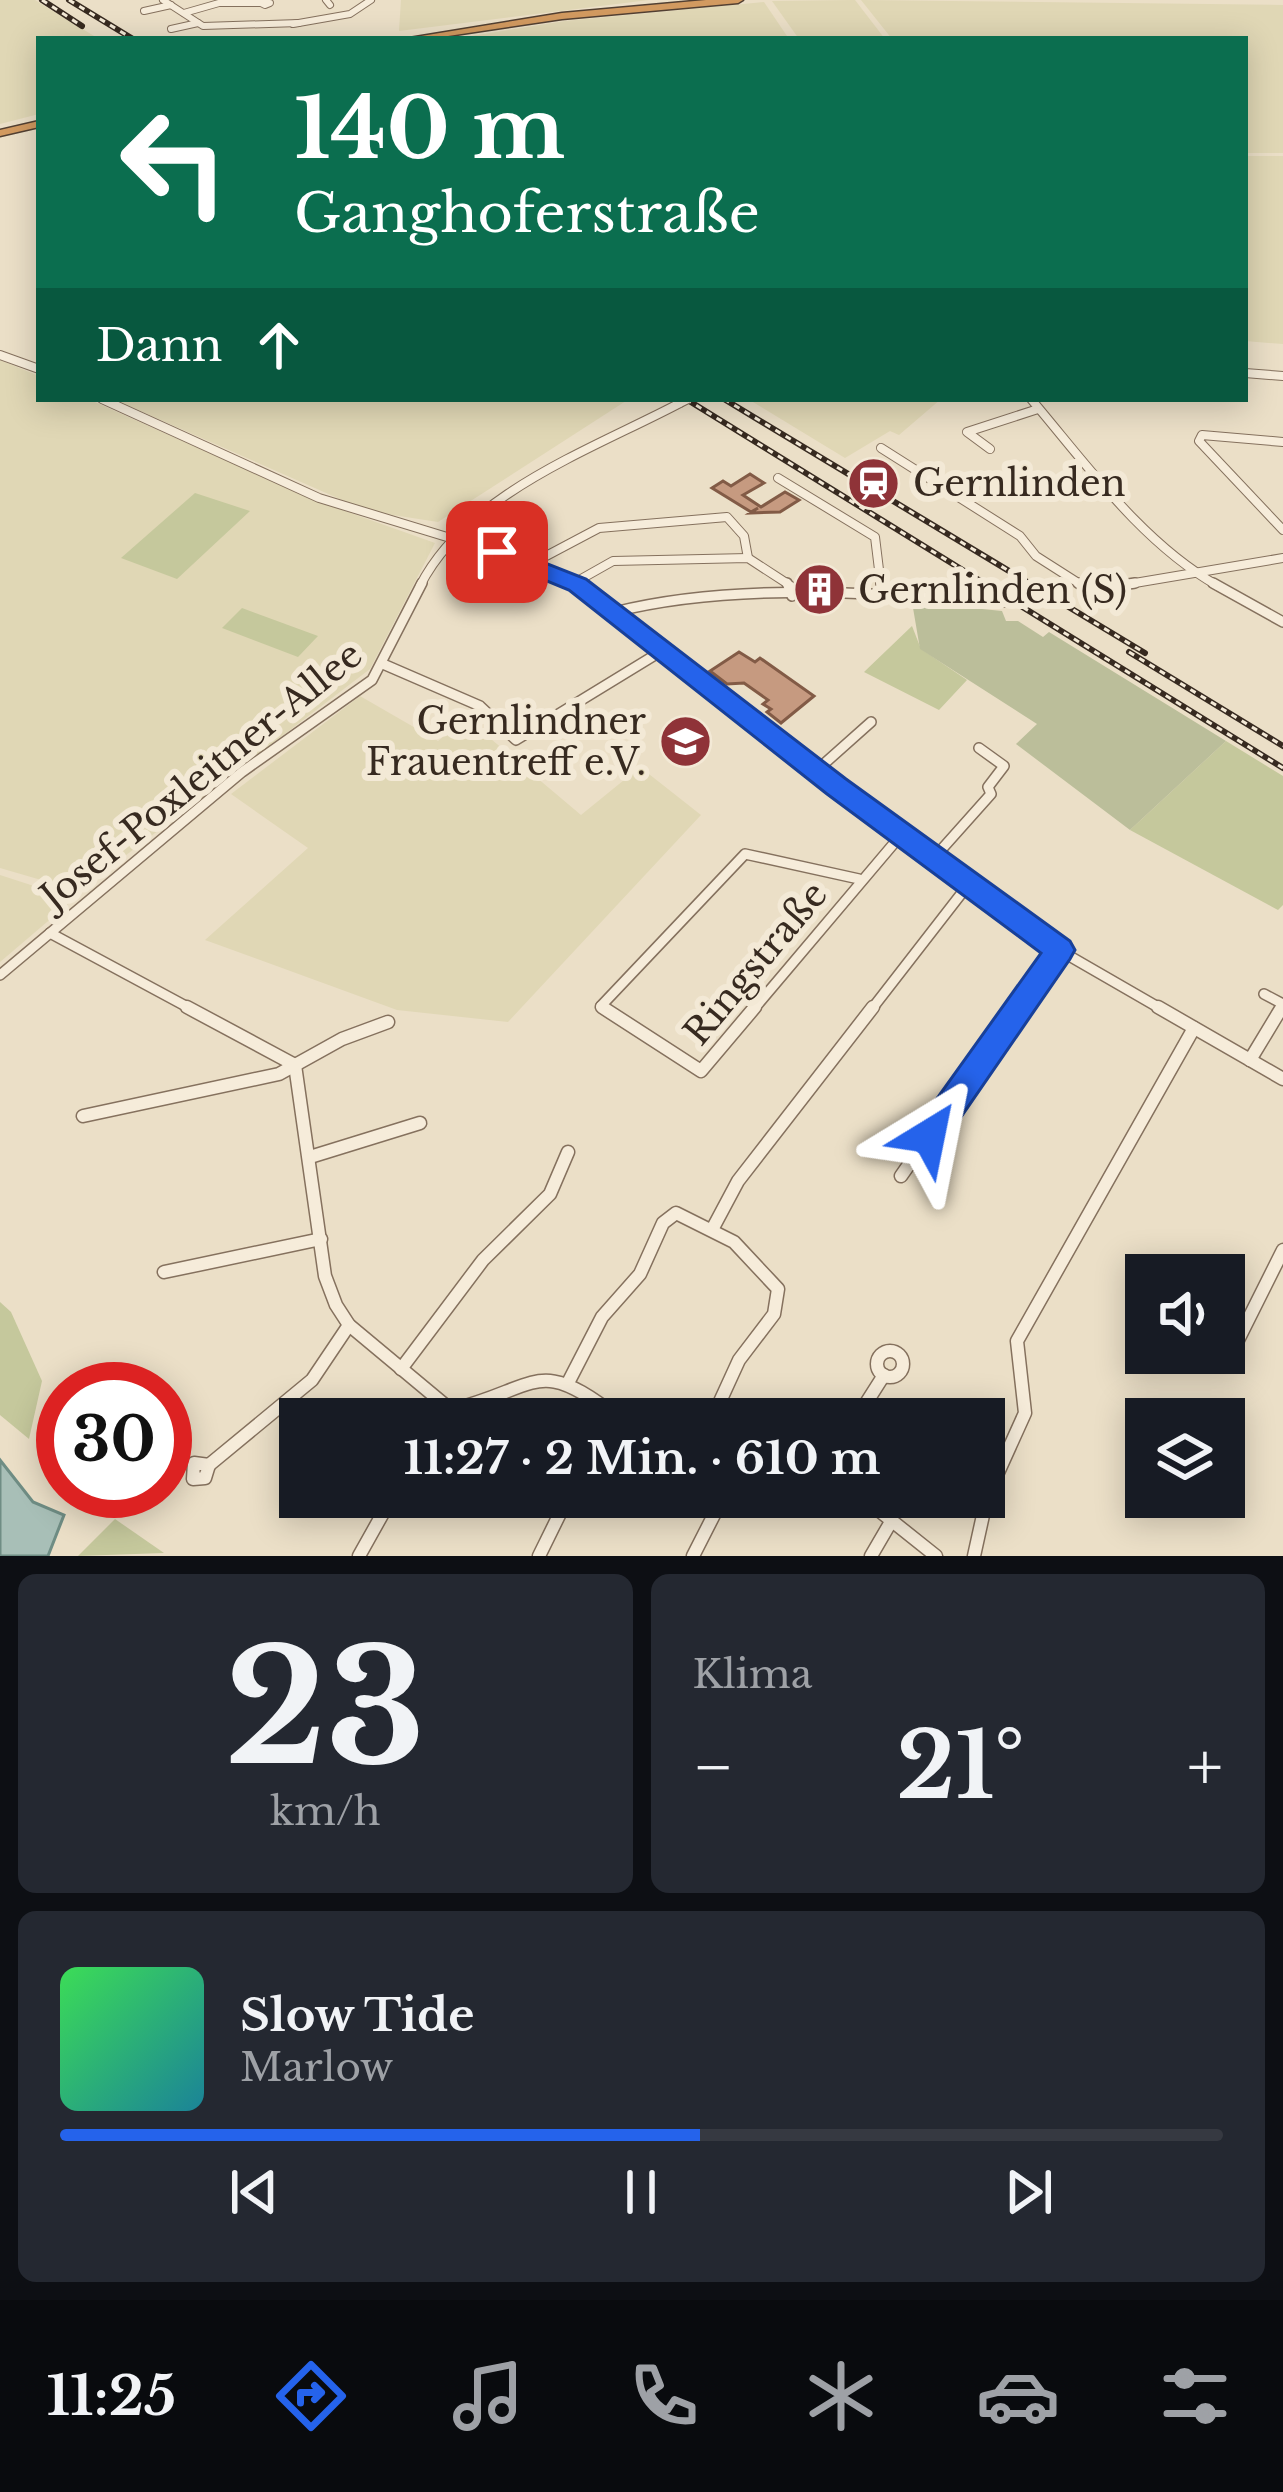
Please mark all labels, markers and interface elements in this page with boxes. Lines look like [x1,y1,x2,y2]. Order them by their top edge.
text: 140 m [294,77,565,181]
icon: left [96,84,252,240]
text: Ganghoferstraße [294,180,760,247]
icon: ahead [246,312,312,378]
text: Dann [96,317,222,373]
station icon: Gernlinden [846,455,902,511]
place label: Gernlinden [913,461,1125,506]
pin [446,501,548,603]
icon: arrive [464,519,530,585]
building icon: Gernlinden (S) [791,562,847,618]
place label: Gernlinden (S) [858,568,1127,613]
street label: Josef-Poxleitner-Allee [28,632,371,921]
place label: Gernlindner Frauentreff e.V. [366,699,646,785]
school or university icon: Gernlindner Frauentreff e.V. [657,714,713,770]
street label: Ringstraße [674,873,837,1054]
position arrow [866,1073,992,1199]
map controls [1125,1254,1245,1518]
button: sound [1125,1254,1245,1374]
speed limit sign: 30 [36,1362,192,1518]
button: layers [1125,1398,1245,1518]
text: 11:27 · 2 Min. · 610 m [404,1430,880,1486]
text: 23 [225,1612,426,1805]
text: Klima [693,1650,812,1699]
text: 21° [897,1711,1024,1822]
text: − [693,1726,734,1808]
text: + [1187,1726,1223,1808]
text: km/h [270,1787,381,1836]
text: Slow Tide [240,1987,475,2043]
text: Marlow [240,2043,393,2092]
icon: previous [221,2159,287,2225]
icon: pause [608,2159,674,2225]
icon: next [996,2159,1062,2225]
icon: directions [269,2354,353,2438]
icon: music [446,2354,530,2438]
icon: phone [622,2354,706,2438]
icon: climate [799,2354,883,2438]
icon: car [976,2354,1060,2438]
icon: filters [1153,2354,1237,2438]
text: 11:25 [46,2363,176,2430]

